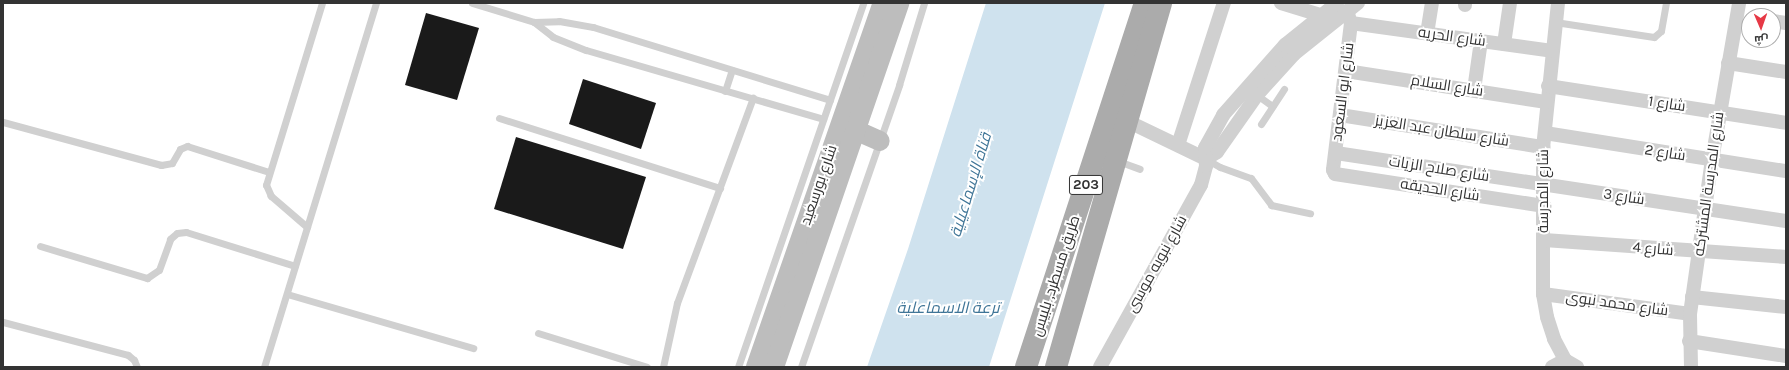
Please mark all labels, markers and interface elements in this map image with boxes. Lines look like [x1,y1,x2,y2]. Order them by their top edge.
north arrow [1741,8,1781,48]
street label: شارع الحريه [1417,23,1487,51]
text: ش [1754,33,1769,46]
street label: شارع ابو السعود [1328,42,1358,142]
street label: شارع السلام [1409,71,1485,101]
street label: شارع 1 [1647,92,1687,116]
street label: شارع المدرسة المشتركه [1690,111,1728,257]
street label: شارع سلطان عبد العزيز [1374,112,1510,150]
water label: قناة الإسماعيلية [946,130,996,240]
street label: شارع 2 [1643,141,1687,165]
street label: شارع بورسعيد [797,143,841,227]
street label: شارع المدرسة [1535,149,1553,233]
street label: شارع صلاح الزيات [1388,152,1490,186]
road number: 203 [1068,173,1104,197]
street label: شارع الحديقه [1399,175,1481,205]
street label: شارع 3 [1602,185,1646,209]
street label: شارع نبويه موسى [1123,212,1191,316]
street label: طريق مسطرد, بلبيس [1028,213,1084,339]
street label: شارع 4 [1632,238,1674,260]
street label: شارع محمد نبوى [1564,288,1670,320]
water label: ترعة الاسماعلية [897,298,999,318]

